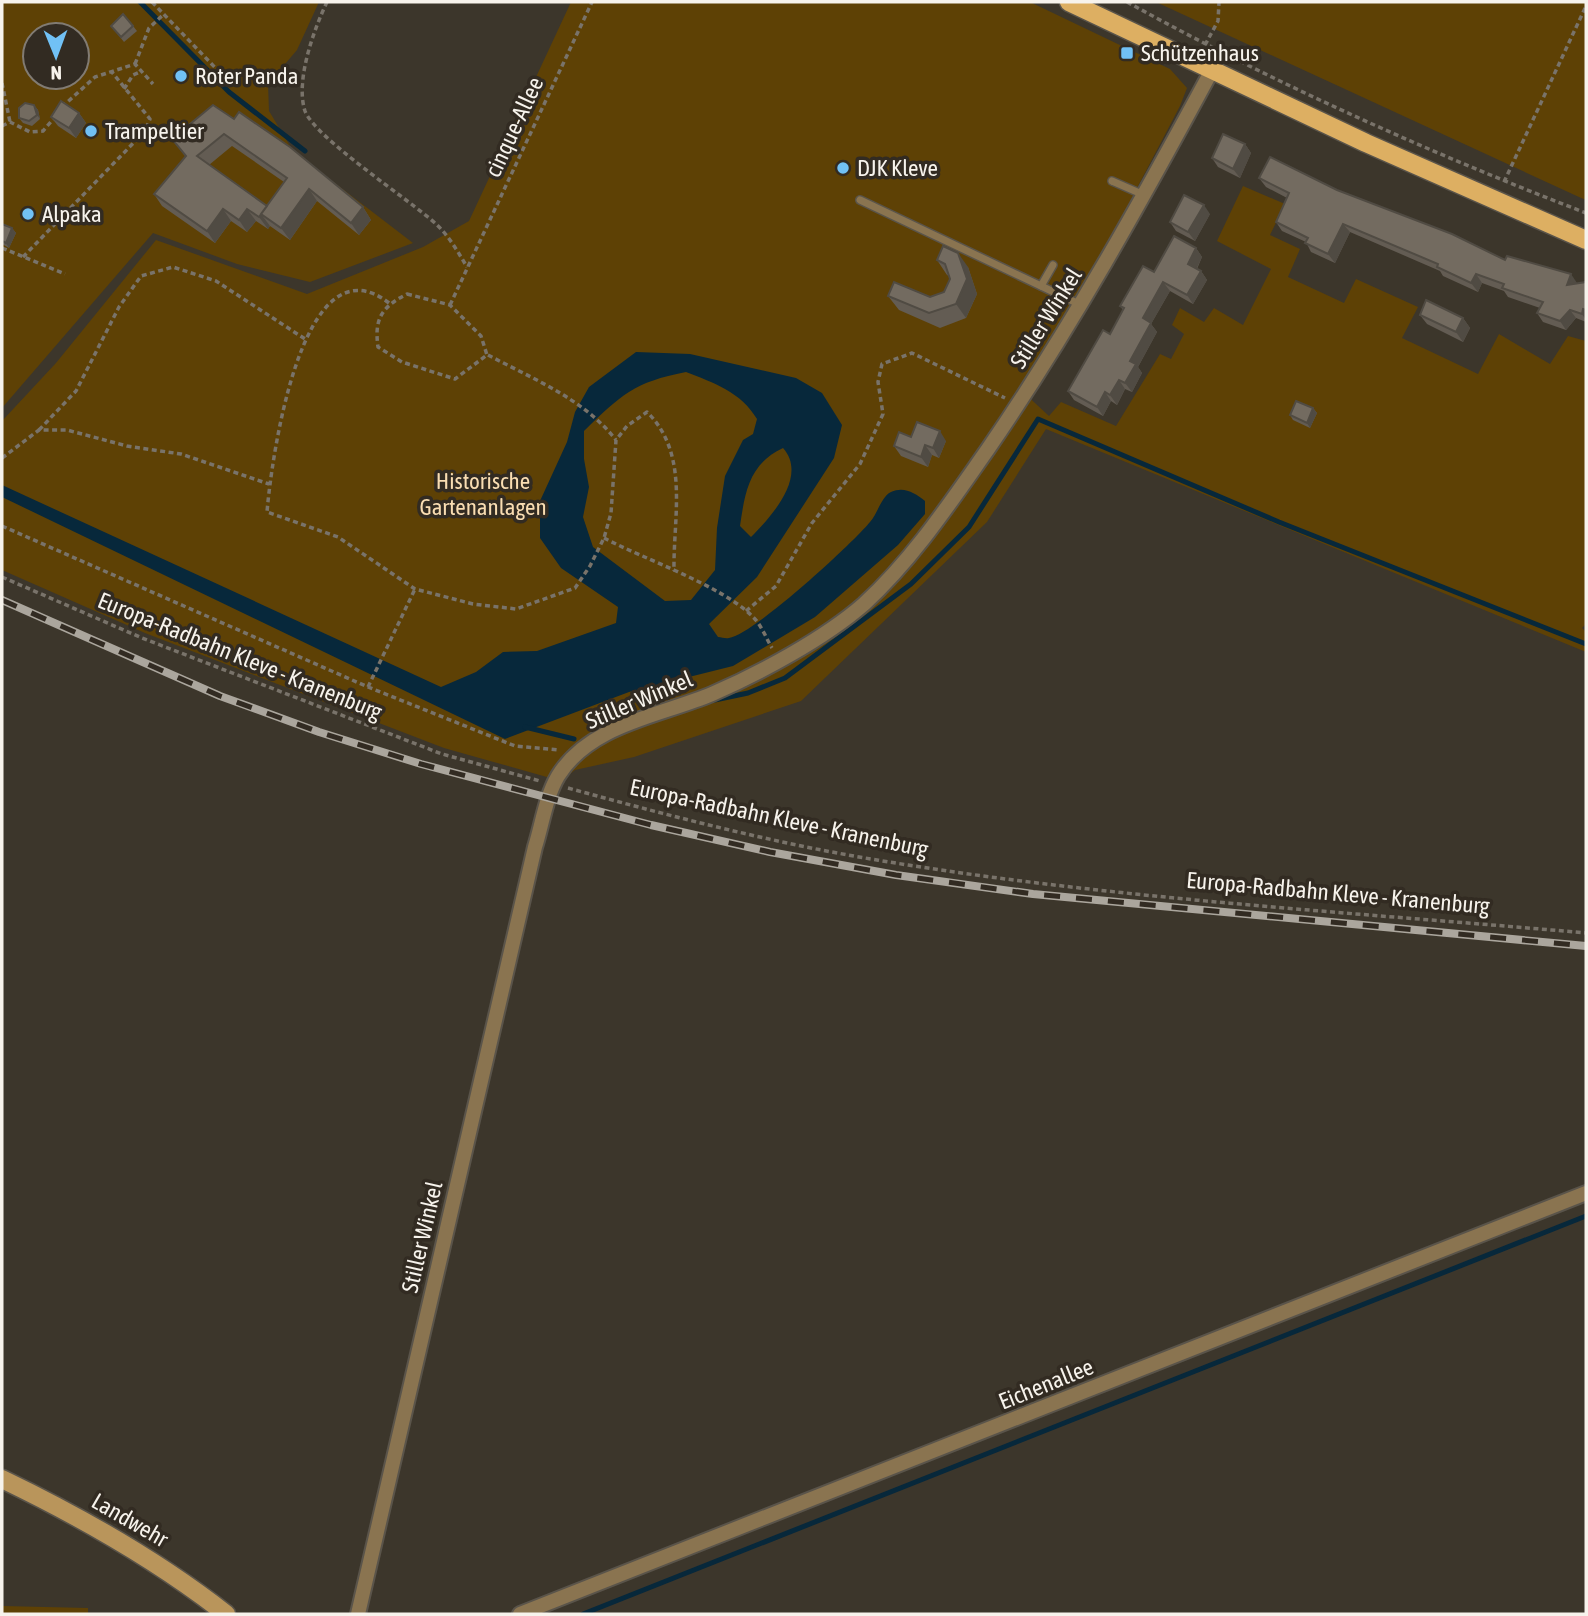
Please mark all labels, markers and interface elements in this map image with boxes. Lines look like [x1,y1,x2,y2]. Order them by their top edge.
north arrow [21,21,91,91]
place label: Schützenhaus [1141,40,1259,66]
marker: Schützenhaus [1119,45,1135,61]
text: N [50,62,62,84]
place label: Roter Panda [195,63,298,89]
marker: Roter Panda [173,68,189,84]
street label: cinque-Allee [480,73,548,181]
place label: Trampeltier [105,118,205,144]
marker: Trampeltier [83,123,99,139]
place label: DJK Kleve [857,155,938,181]
marker: DJK Kleve [835,160,851,176]
place label: Alpaka [42,201,102,227]
marker: Alpaka [20,206,36,222]
street label: Stiller Winkel [1005,263,1087,373]
park label: Historische Gartenanlagen [419,468,547,520]
street label: Europa-Radbahn Kleve - Kranenburg [94,587,386,725]
street label: Stiller Winkel [582,666,696,734]
street label: Europa-Radbahn Kleve - Kranenburg [628,774,931,862]
street label: Europa-Radbahn Kleve - Kranenburg [1185,867,1491,919]
street label: Stiller Winkel [397,1179,447,1295]
street label: Eichenallee [995,1353,1097,1415]
street label: Landwehr [87,1488,174,1553]

